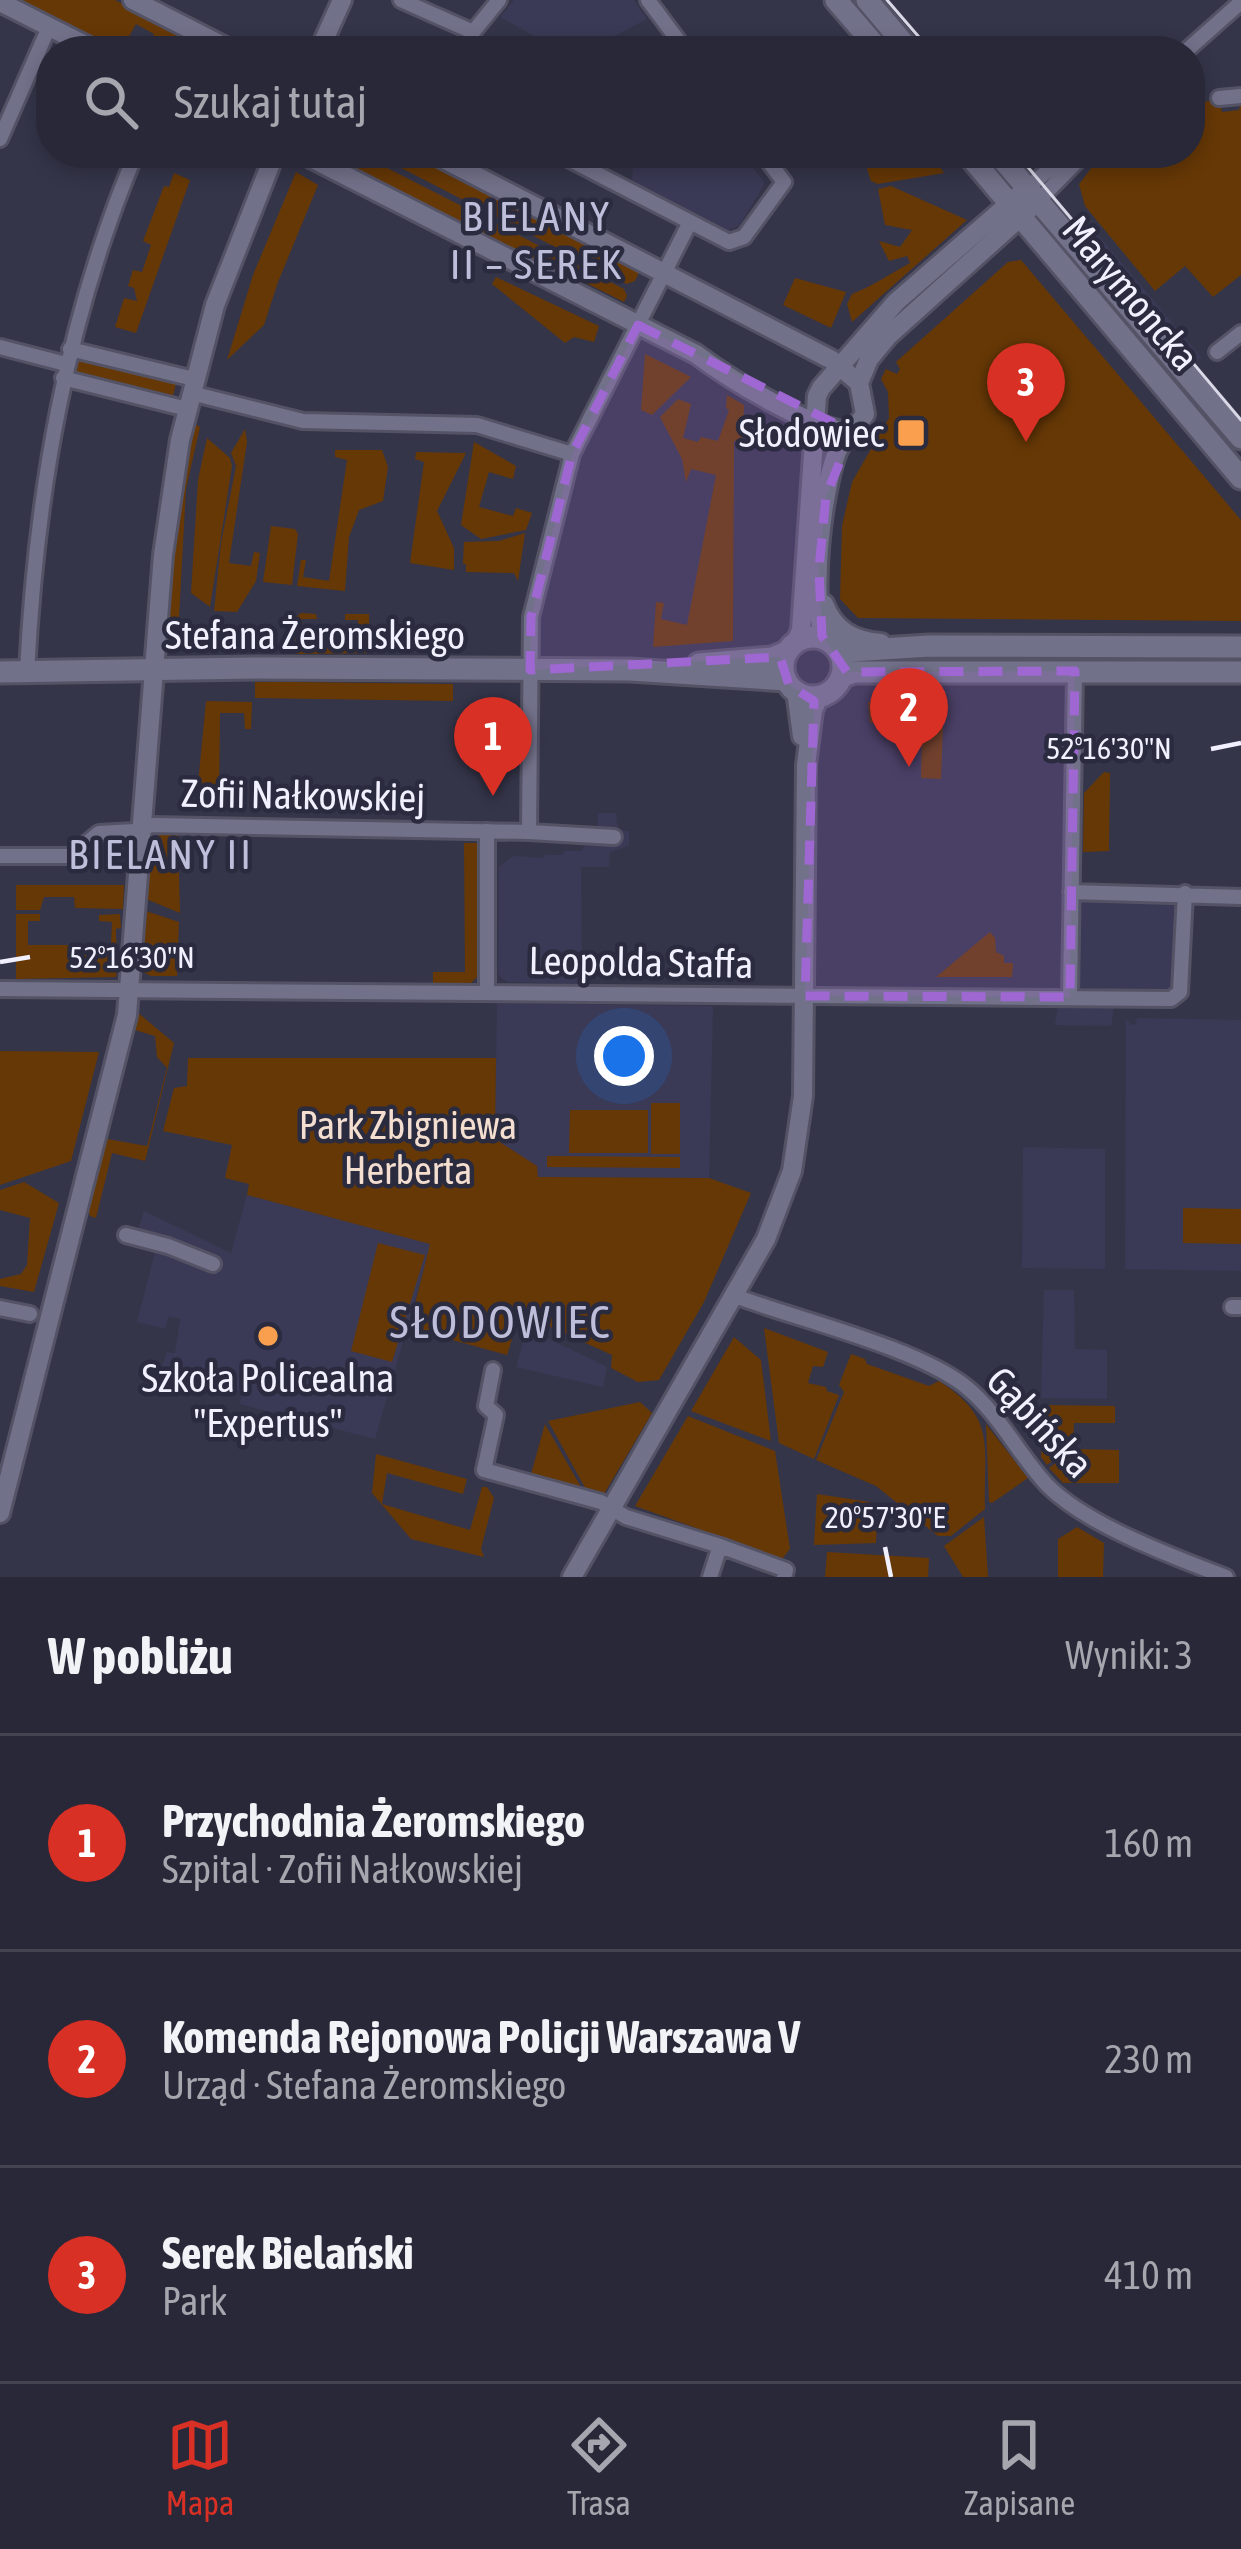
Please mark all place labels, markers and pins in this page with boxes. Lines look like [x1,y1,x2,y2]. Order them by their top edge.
pin: 3 [987,343,1065,442]
place label: Słodowiec [739,411,885,455]
marker: Słodowiec [895,417,927,449]
pin: 2 [870,668,948,767]
pin: 1 [454,697,532,796]
marker: Szkoła Policealna "Expertus" [255,1323,281,1349]
place label: Szkoła Policealna "Expertus" [142,1356,394,1445]

